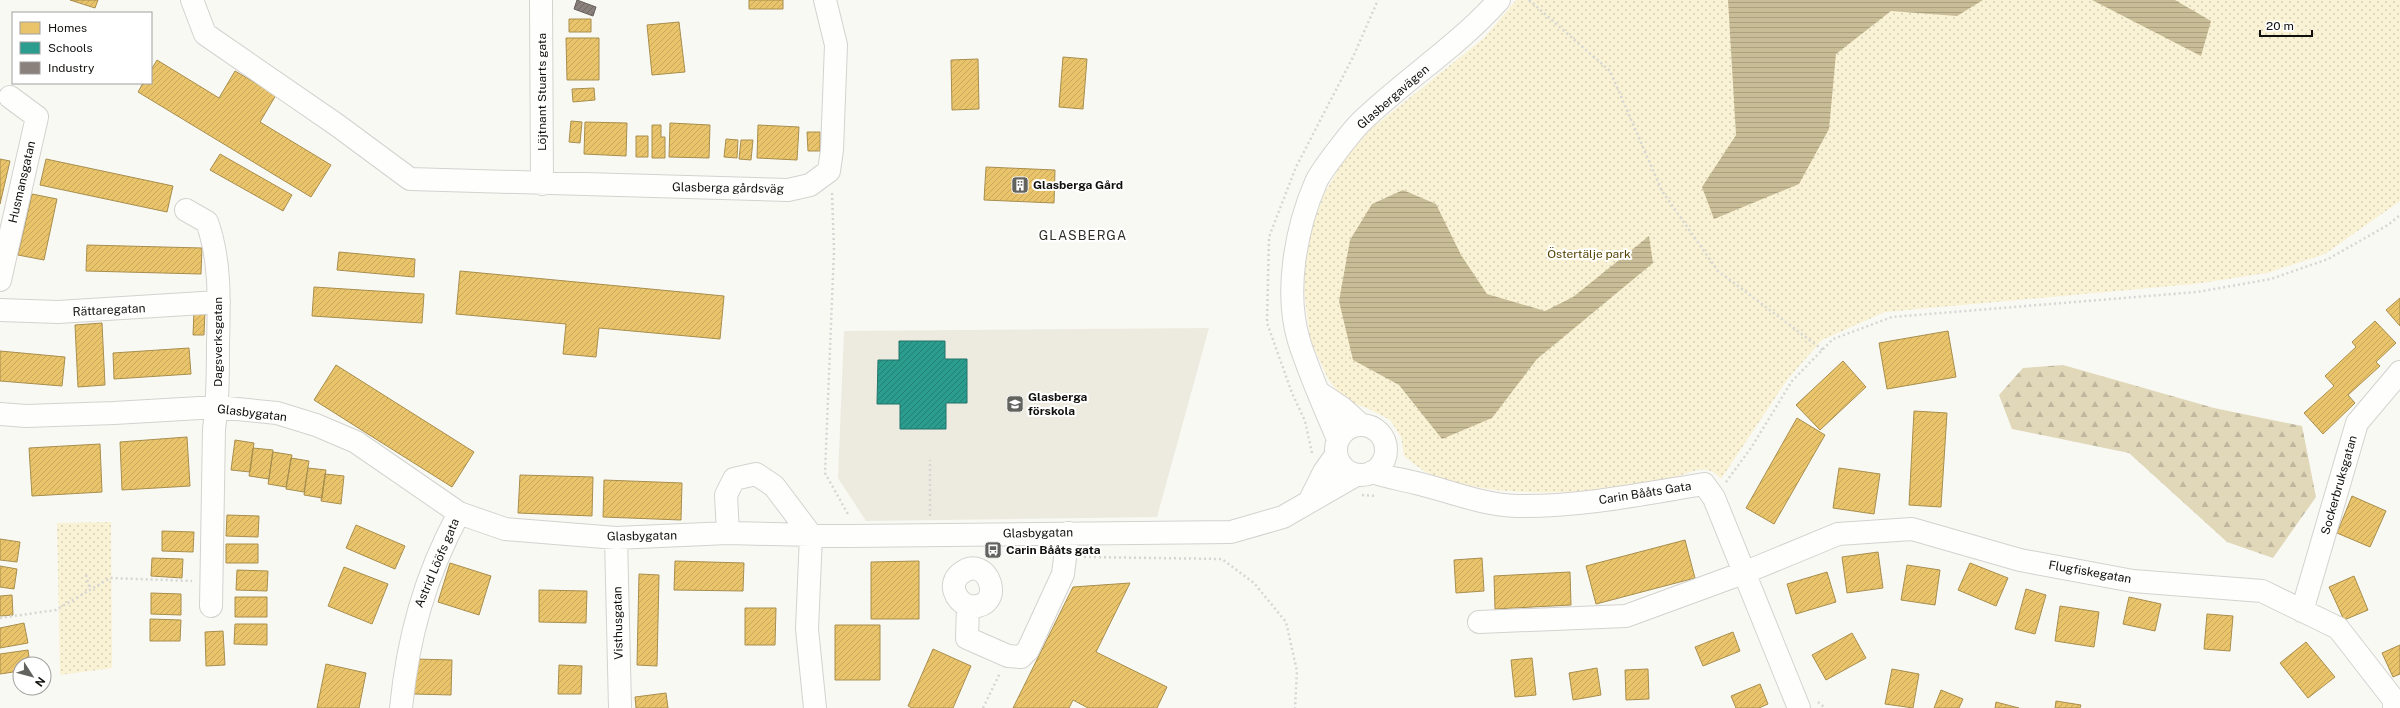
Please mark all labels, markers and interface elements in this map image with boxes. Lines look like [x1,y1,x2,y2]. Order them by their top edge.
legend [12,12,152,84]
scale bar [2260,12,2312,38]
text: 20 m [2266,19,2294,33]
text: Homes [48,21,87,35]
street label: Löjtnant Stuarts gata [535,33,549,151]
text: Schools [48,41,93,55]
text: Industry [48,61,95,75]
street label: Glasbergavägen [1354,62,1432,132]
street label: Husmansgatan [6,139,38,224]
building icon: Glasberga Gård [1010,175,1030,195]
place label: Glasberga Gård [1033,178,1123,192]
street label: Glasberga gårdsväg [672,180,784,196]
district label: GLASBERGA [1039,228,1127,243]
park label: Östertälje park [1547,247,1631,261]
street label: Dagsverksgatan [211,297,225,387]
street label: Rättaregatan [72,301,146,319]
place label: Glasberga förskola [1028,390,1087,418]
school or university icon: Glasberga förskola [1005,394,1025,414]
street label: Glasbygatan [216,402,288,424]
street label: Sockerbruksgatan [2318,434,2360,536]
street label: Carin Bååts Gata [1598,479,1692,507]
street label: Astrid Lööfs gata [412,516,462,610]
street label: Glasbygatan [1003,525,1073,541]
street label: Glasbygatan [607,528,677,544]
bus stop icon: Carin Bååts gata [983,540,1003,560]
place label: Carin Bååts gata [1006,543,1101,557]
street label: Flugfiskegatan [2047,558,2133,586]
street label: Visthusgatan [610,586,626,660]
north arrow [12,656,52,696]
text: N [33,675,47,689]

